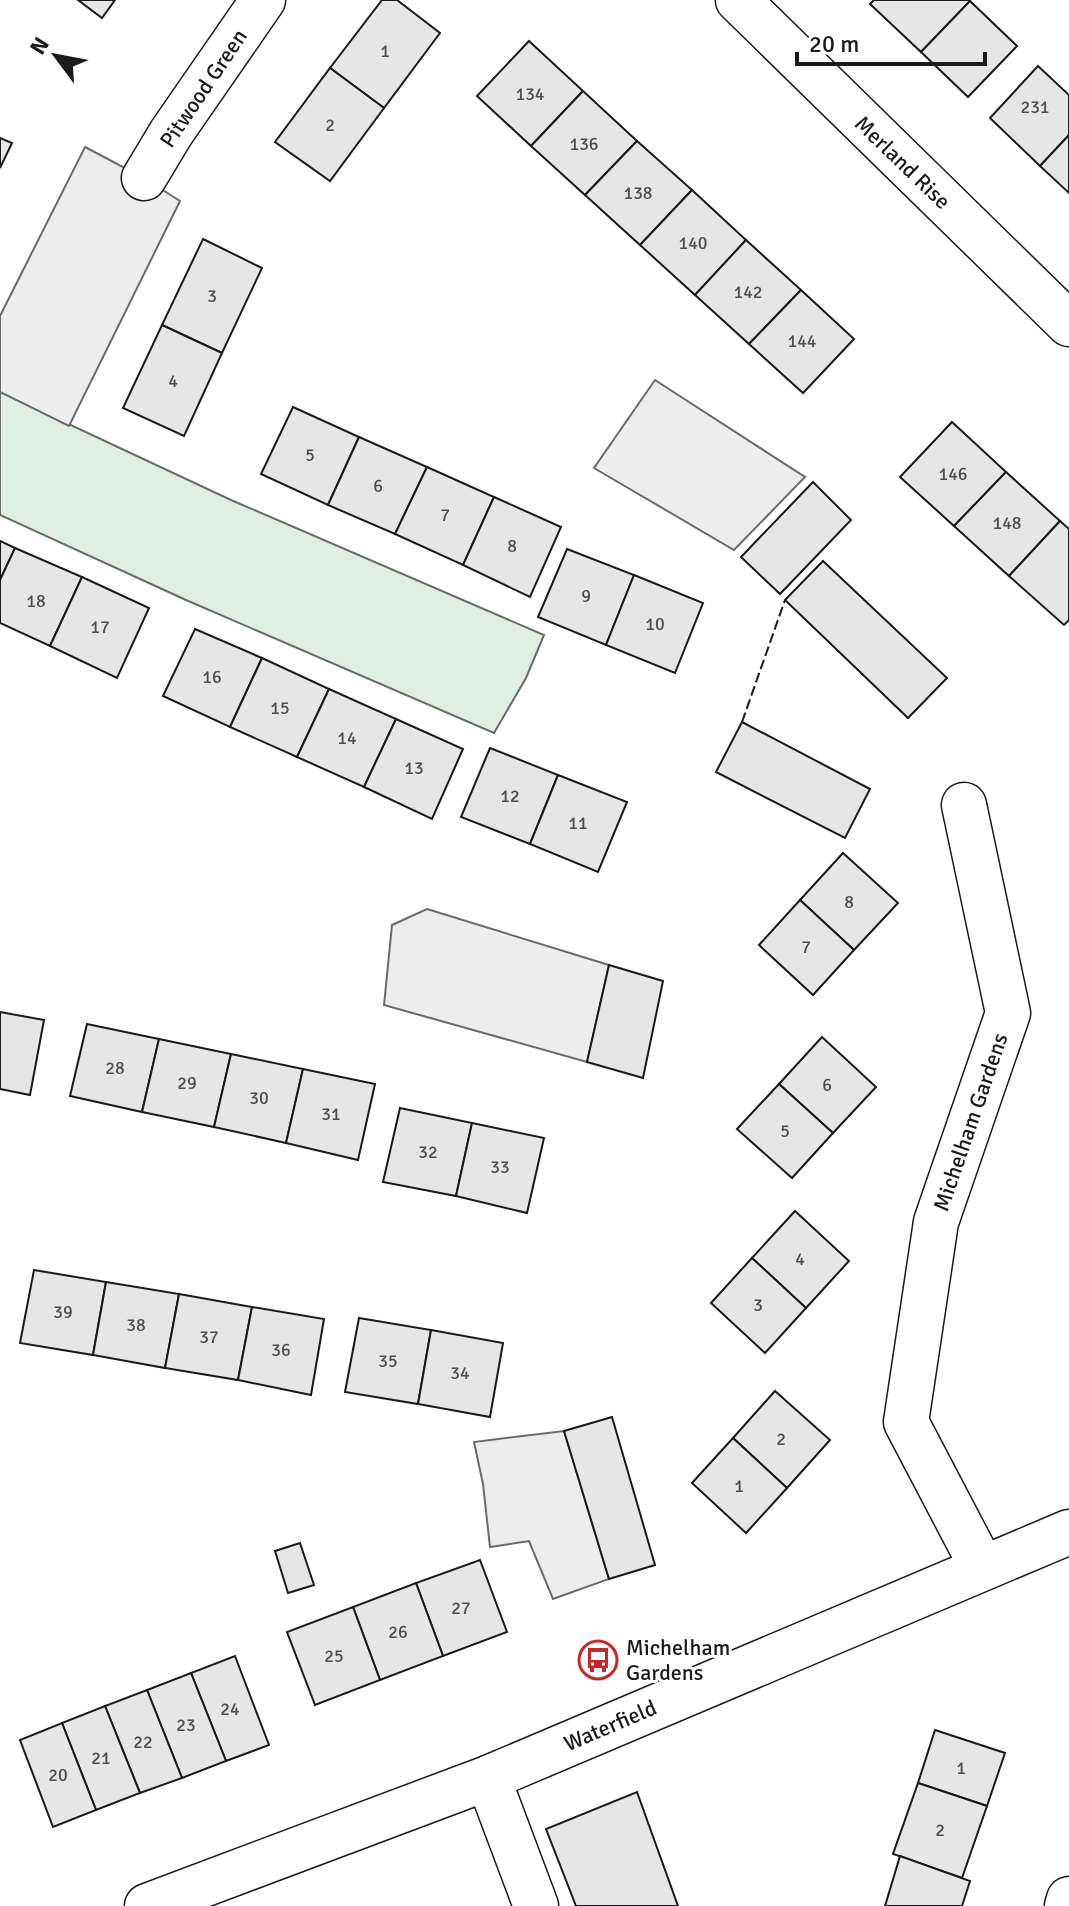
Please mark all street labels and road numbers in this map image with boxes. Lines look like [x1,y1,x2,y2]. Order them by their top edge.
street label: Pitwood Green [154,24,253,153]
street label: Merland Rise [849,110,956,215]
street label: Michelham Gardens [927,1030,1014,1215]
street label: Waterfield [560,1694,661,1757]

